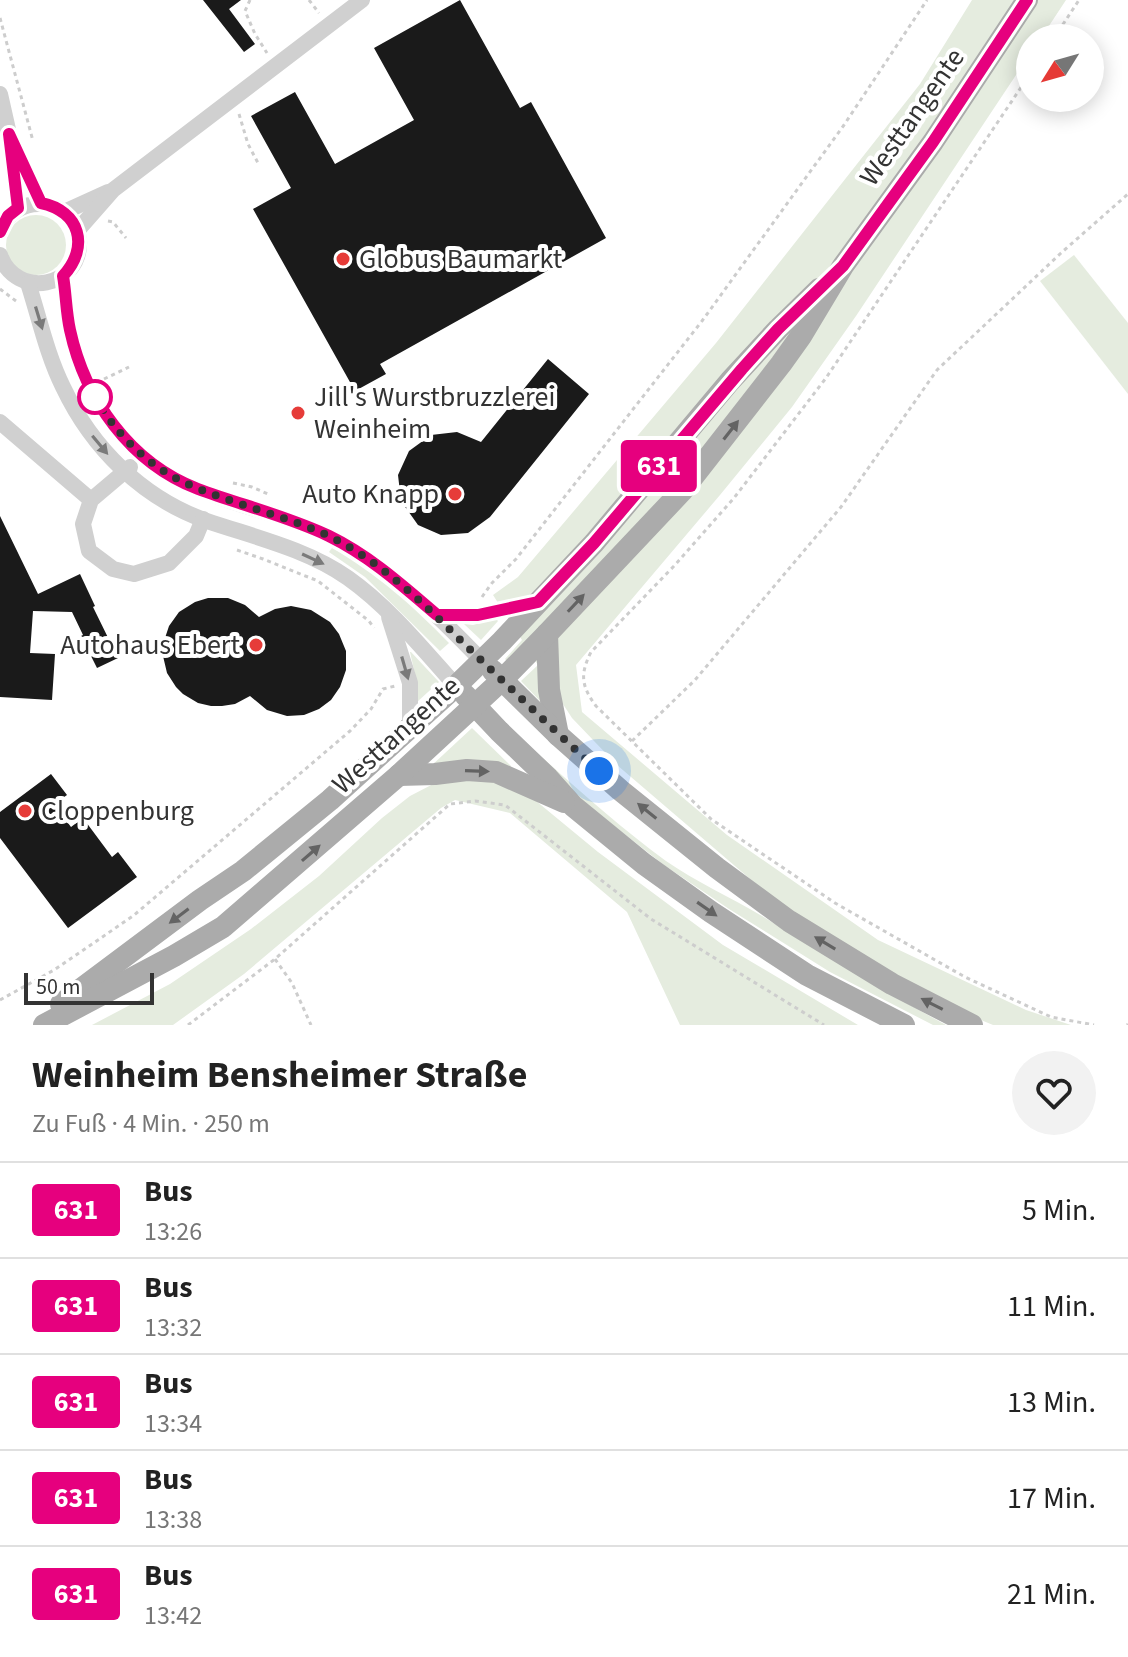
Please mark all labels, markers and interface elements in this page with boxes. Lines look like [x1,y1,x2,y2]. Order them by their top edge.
north arrow [1016,24,1104,112]
map controls [1016,24,1104,112]
street label: Westtangente [850,40,974,194]
place label: Globus Baumarkt [359,239,563,279]
marker: Globus Baumarkt [334,250,352,268]
one-way arrow [34,306,46,330]
place label: Jill's Wurstbruzzlerei Weinheim [314,377,555,449]
unlabelled marker [78,380,112,414]
marker: Jill's Wurstbruzzlerei Weinheim [289,404,307,422]
one-way arrow [722,420,738,440]
one-way arrow [91,435,108,455]
line badge: 631 [613,440,705,492]
text: 631 [637,446,681,486]
place label: Auto Knapp [302,474,439,514]
marker: Auto Knapp [446,485,464,503]
one-way arrow [301,553,325,566]
one-way arrow [566,594,584,613]
place label: Autohaus Ebert [60,625,241,665]
marker: Autohaus Ebert [247,636,265,654]
one-way arrow [399,657,412,681]
street label: Westtangente [323,667,469,803]
your location [579,751,619,791]
one-way arrow [465,765,490,778]
place label: Cloppenburg [41,791,194,831]
marker: Cloppenburg [16,802,34,820]
one-way arrow [636,803,657,820]
one-way arrow [300,845,320,862]
one-way arrow [696,901,718,917]
one-way arrow [168,908,190,924]
one-way arrow [814,937,836,951]
scale bar [24,969,154,1005]
text: 50 m [36,971,81,1003]
one-way arrow [920,998,943,1011]
text: Weinheim Bensheimer Straße [32,1048,527,1102]
button: heart [1012,1051,1096,1135]
text: Zu Fuß · 4 Min. · 250 m [32,1105,270,1142]
text: Bus [144,1170,192,1213]
text: 5 Min. [1022,1189,1096,1232]
text: 631 [54,1190,98,1230]
text: 13:26 [144,1213,202,1250]
text: Bus [144,1266,192,1309]
text: 11 Min. [1007,1285,1096,1328]
text: 631 [54,1286,98,1326]
text: 13:32 [144,1309,202,1346]
text: Bus [144,1362,192,1405]
text: 13 Min. [1007,1381,1096,1424]
text: 631 [54,1382,98,1422]
text: 13:34 [144,1405,202,1442]
text: Bus [144,1458,192,1501]
text: 17 Min. [1007,1477,1096,1520]
text: 631 [54,1478,98,1518]
text: 13:38 [144,1501,202,1538]
text: Bus [144,1554,192,1597]
text: 21 Min. [1007,1573,1096,1616]
text: 631 [54,1574,98,1614]
text: 13:42 [144,1597,202,1634]

